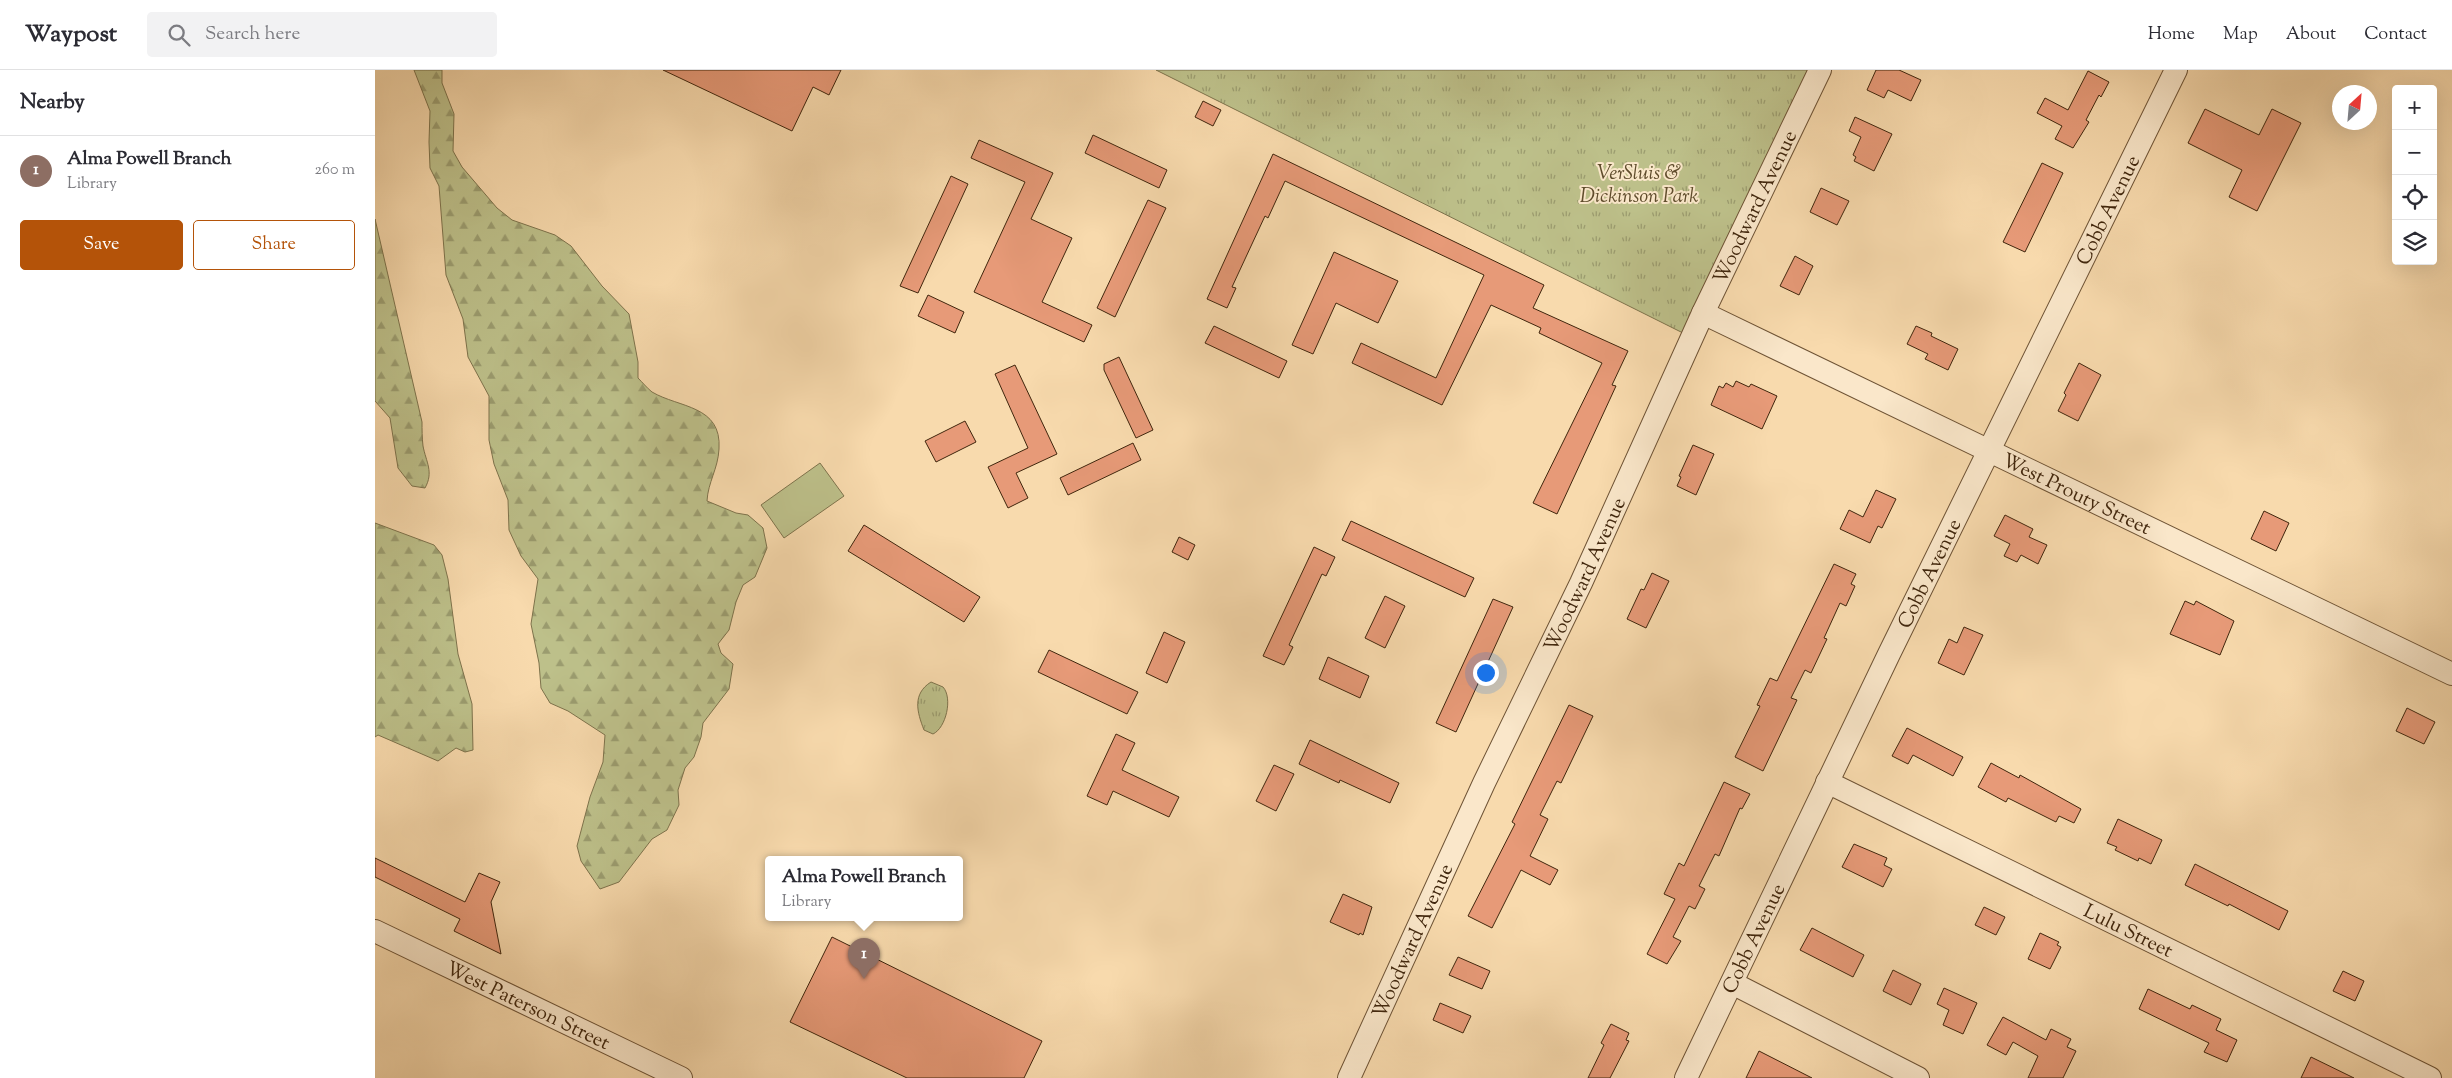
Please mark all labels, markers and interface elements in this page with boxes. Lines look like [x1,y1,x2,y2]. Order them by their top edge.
search box [147,12,497,57]
text: Waypost [25,18,117,52]
icon: search [165,21,193,49]
text: Search here [205,21,300,48]
text: Home [2148,22,2195,48]
text: Map [2223,22,2258,48]
text: About [2286,22,2336,48]
text: Contact [2364,22,2427,48]
north arrow [2332,85,2377,130]
map controls [2392,85,2437,265]
button: + [2392,85,2437,130]
text: Nearby [20,88,85,118]
street label: Woodward Avenue [1707,126,1806,289]
button: − [2392,130,2437,175]
text: Alma Powell Branch [67,146,232,173]
street label: Cobb Avenue [2070,151,2149,271]
text: 1 [33,159,39,182]
text: 260 m [314,159,355,182]
park label: VerSluis & Dickinson Park [1580,160,1698,212]
text: Library [67,173,117,196]
button: locate [2392,175,2437,220]
button: Save [20,220,183,270]
button: Share [193,220,355,270]
button: layers [2392,220,2437,265]
street label: West Prouty Street [1996,447,2155,544]
street label: Woodward Avenue [1538,493,1635,657]
street label: Cobb Avenue [1892,515,1970,634]
your location [1473,660,1499,686]
popup [765,856,963,921]
street label: Woodward Avenue [1366,860,1462,1024]
text: Alma Powell Branch [782,864,946,891]
street label: Cobb Avenue [1716,879,1794,999]
text: Library [782,891,832,914]
street label: Lulu Street [2078,898,2177,967]
pin: 1 [848,938,880,979]
street label: West Paterson Street [440,955,614,1059]

